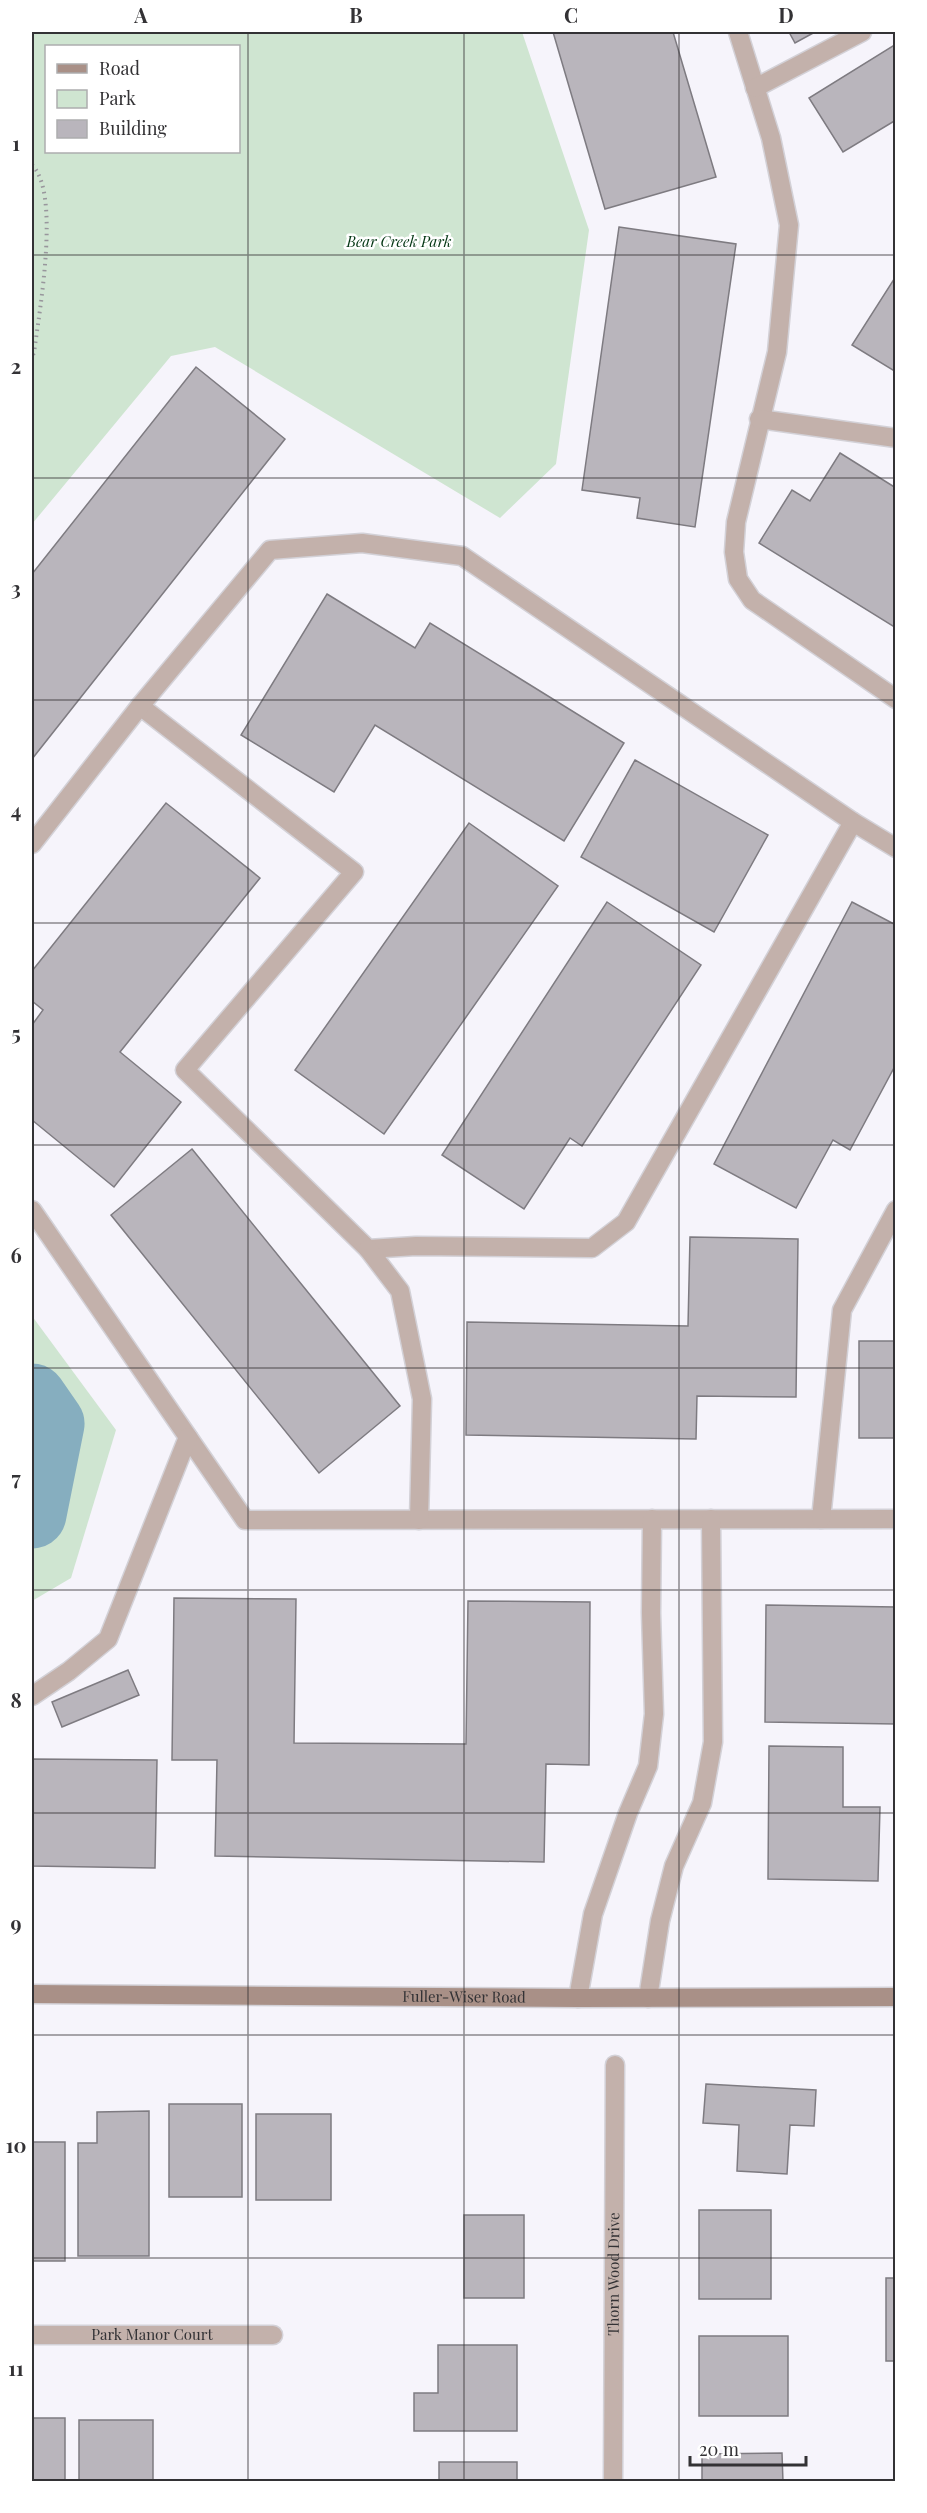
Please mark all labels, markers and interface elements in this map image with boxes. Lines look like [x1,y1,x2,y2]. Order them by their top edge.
text: A [133,1,148,28]
text: B [349,1,363,28]
text: C [564,1,578,28]
text: D [778,1,794,28]
legend [45,45,240,153]
text: Road [99,56,140,80]
text: Park [99,86,136,110]
text: Building [99,116,167,140]
text: 1 [12,129,20,156]
park label: Bear Creek Park [345,231,452,251]
text: 2 [11,352,21,379]
text: 3 [11,574,21,601]
text: 4 [11,796,21,823]
text: 5 [11,1019,21,1046]
text: 6 [10,1241,22,1268]
text: 7 [11,1464,21,1491]
text: 8 [10,1686,22,1713]
text: 9 [10,1909,22,1936]
street label: Fuller-Wiser Road [402,1986,526,2007]
text: 10 [6,2131,26,2158]
street label: Thorn Wood Drive [603,2212,623,2336]
street label: Park Manor Court [91,2324,213,2344]
text: 11 [8,2354,24,2381]
scale bar [690,2429,806,2467]
text: 20 m [699,2437,739,2461]

